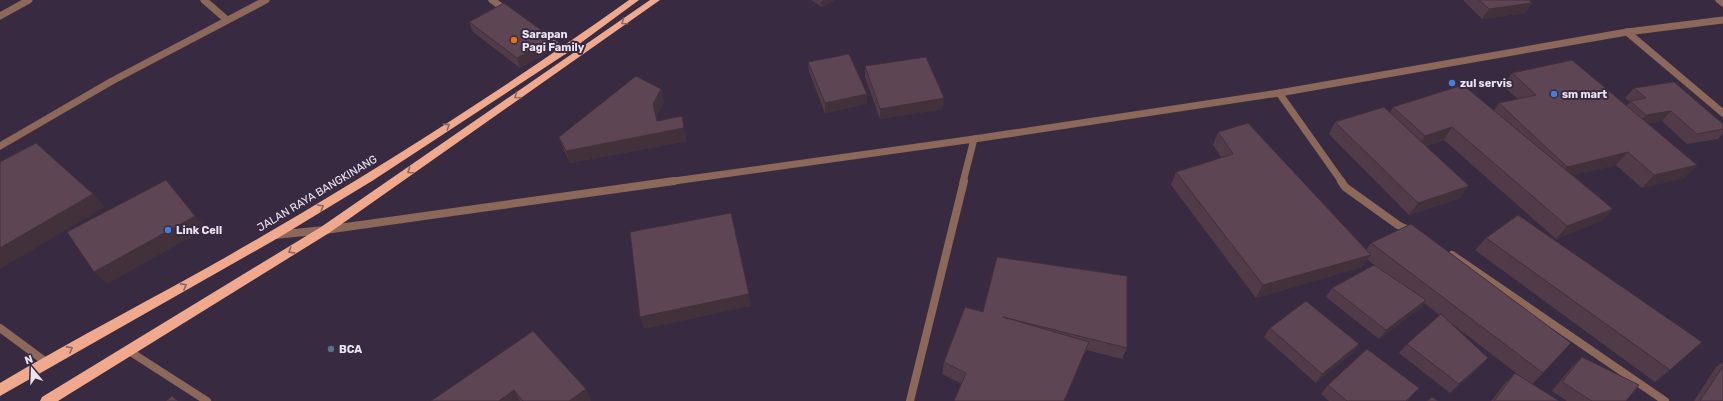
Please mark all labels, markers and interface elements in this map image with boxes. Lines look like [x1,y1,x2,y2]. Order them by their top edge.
one-way arrow [621,17,628,24]
place label: Sarapan Pagi Family [522,28,585,54]
marker: Sarapan Pagi Family [509,35,519,45]
place label: zul servis [1460,77,1512,90]
marker: zul servis [1447,78,1457,88]
place label: sm mart [1562,88,1607,101]
marker: sm mart [1549,89,1559,99]
one-way arrow [514,91,521,99]
one-way arrow [443,124,450,131]
street label: JALAN RAYA BANGKINANG [255,152,380,234]
one-way arrow [407,166,414,174]
one-way arrow [317,204,324,212]
place label: Link Cell [176,224,222,237]
marker: Link Cell [163,225,173,235]
one-way arrow [288,246,295,254]
one-way arrow [179,283,187,290]
place label: BCA [339,343,362,356]
marker: BCA [326,344,336,354]
one-way arrow [66,346,73,353]
north arrow [12,349,52,389]
text: N [23,353,35,367]

